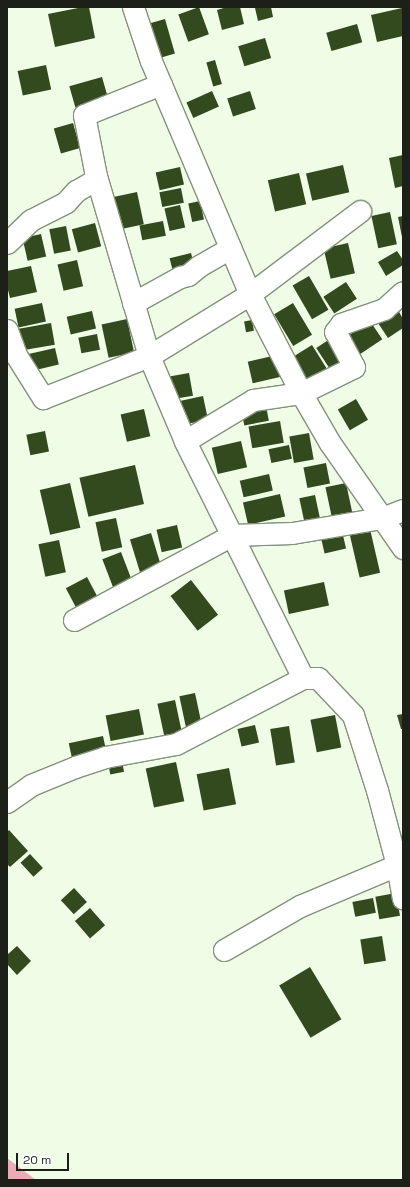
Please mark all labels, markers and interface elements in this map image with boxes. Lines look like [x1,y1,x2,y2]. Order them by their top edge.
scale bar [18,1145,71,1171]
text: 20 m [23,1152,51,1168]

